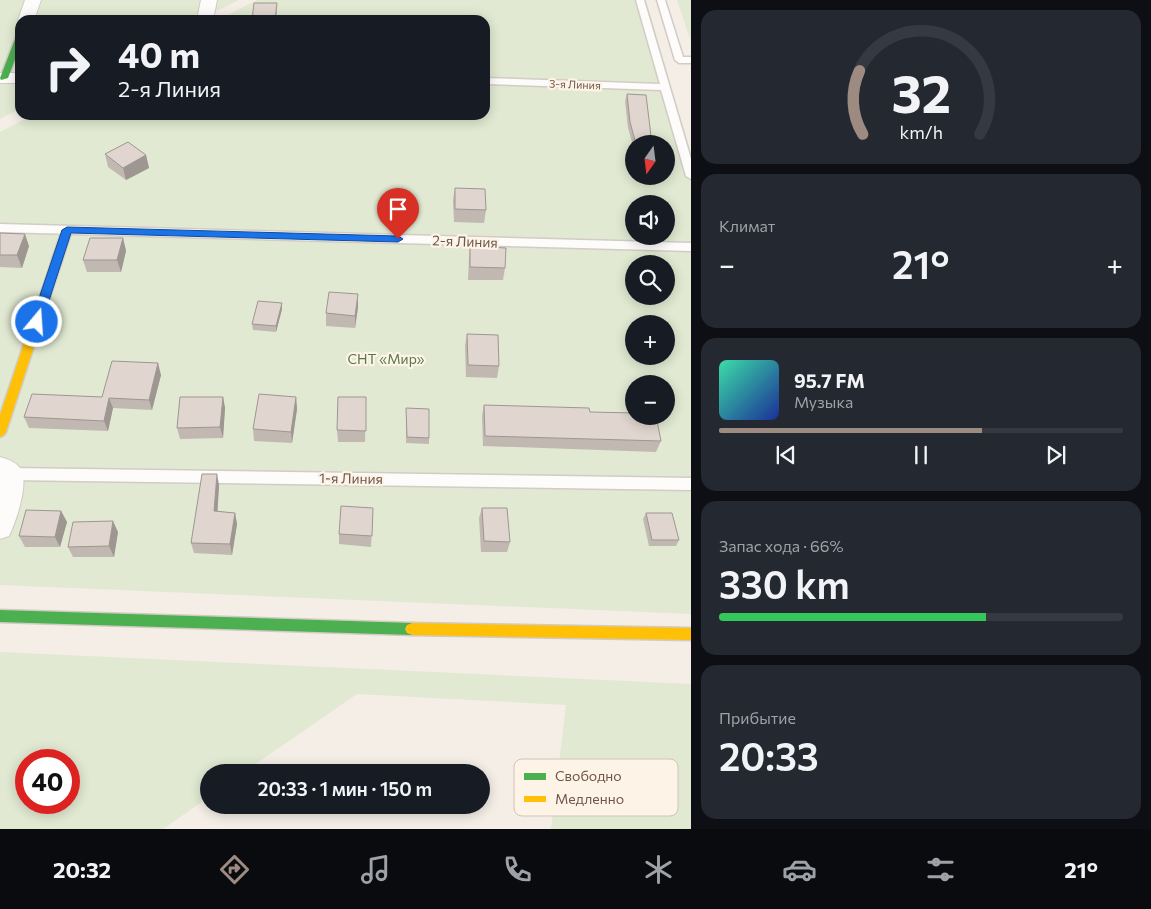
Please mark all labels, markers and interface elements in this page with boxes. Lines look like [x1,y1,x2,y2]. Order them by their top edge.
text: 40 m [118,32,200,75]
icon: right [35,35,100,100]
text: 32 [891,60,951,124]
text: 2-я Линия [118,75,221,102]
street label: 3-я Линия [549,77,601,91]
text: km/h [899,121,943,143]
north arrow [625,135,675,185]
map controls [625,135,675,425]
pin [377,188,419,239]
icon: arrive [384,195,412,223]
button: sound [625,195,675,245]
text: Климат [719,216,775,235]
street label: 2-я Линия [432,231,498,251]
text: 21° [892,240,949,287]
text: − [719,247,735,281]
text: + [1107,247,1123,281]
button: search [625,255,675,305]
position arrow [10,295,62,347]
button: + [625,315,675,365]
park label: СНТ «Мир» [348,350,425,367]
text: 95.7 FM [794,369,865,392]
button: − [625,375,675,425]
text: Музыка [794,392,853,411]
icon: previous [772,441,800,469]
icon: pause [907,441,935,469]
icon: next [1042,441,1070,469]
street label: 1-я Линия [319,469,383,487]
text: Запас хода · 66% [719,536,844,555]
text: 330 km [719,560,850,607]
text: Прибытие [719,708,796,727]
text: 20:33 [719,732,819,779]
speed limit sign: 40 [15,749,80,814]
legend [514,759,678,816]
text: Свободно [555,767,622,784]
text: 20:33 · 1 мин · 150 m [258,777,432,800]
text: Медленно [555,790,624,807]
icon: directions [217,852,252,887]
icon: music [358,852,393,887]
icon: phone [500,852,535,887]
icon: climate [641,852,676,887]
icon: car [782,852,817,887]
icon: filters [923,852,958,887]
text: 20:32 [53,856,111,883]
text: 21° [1064,856,1098,883]

